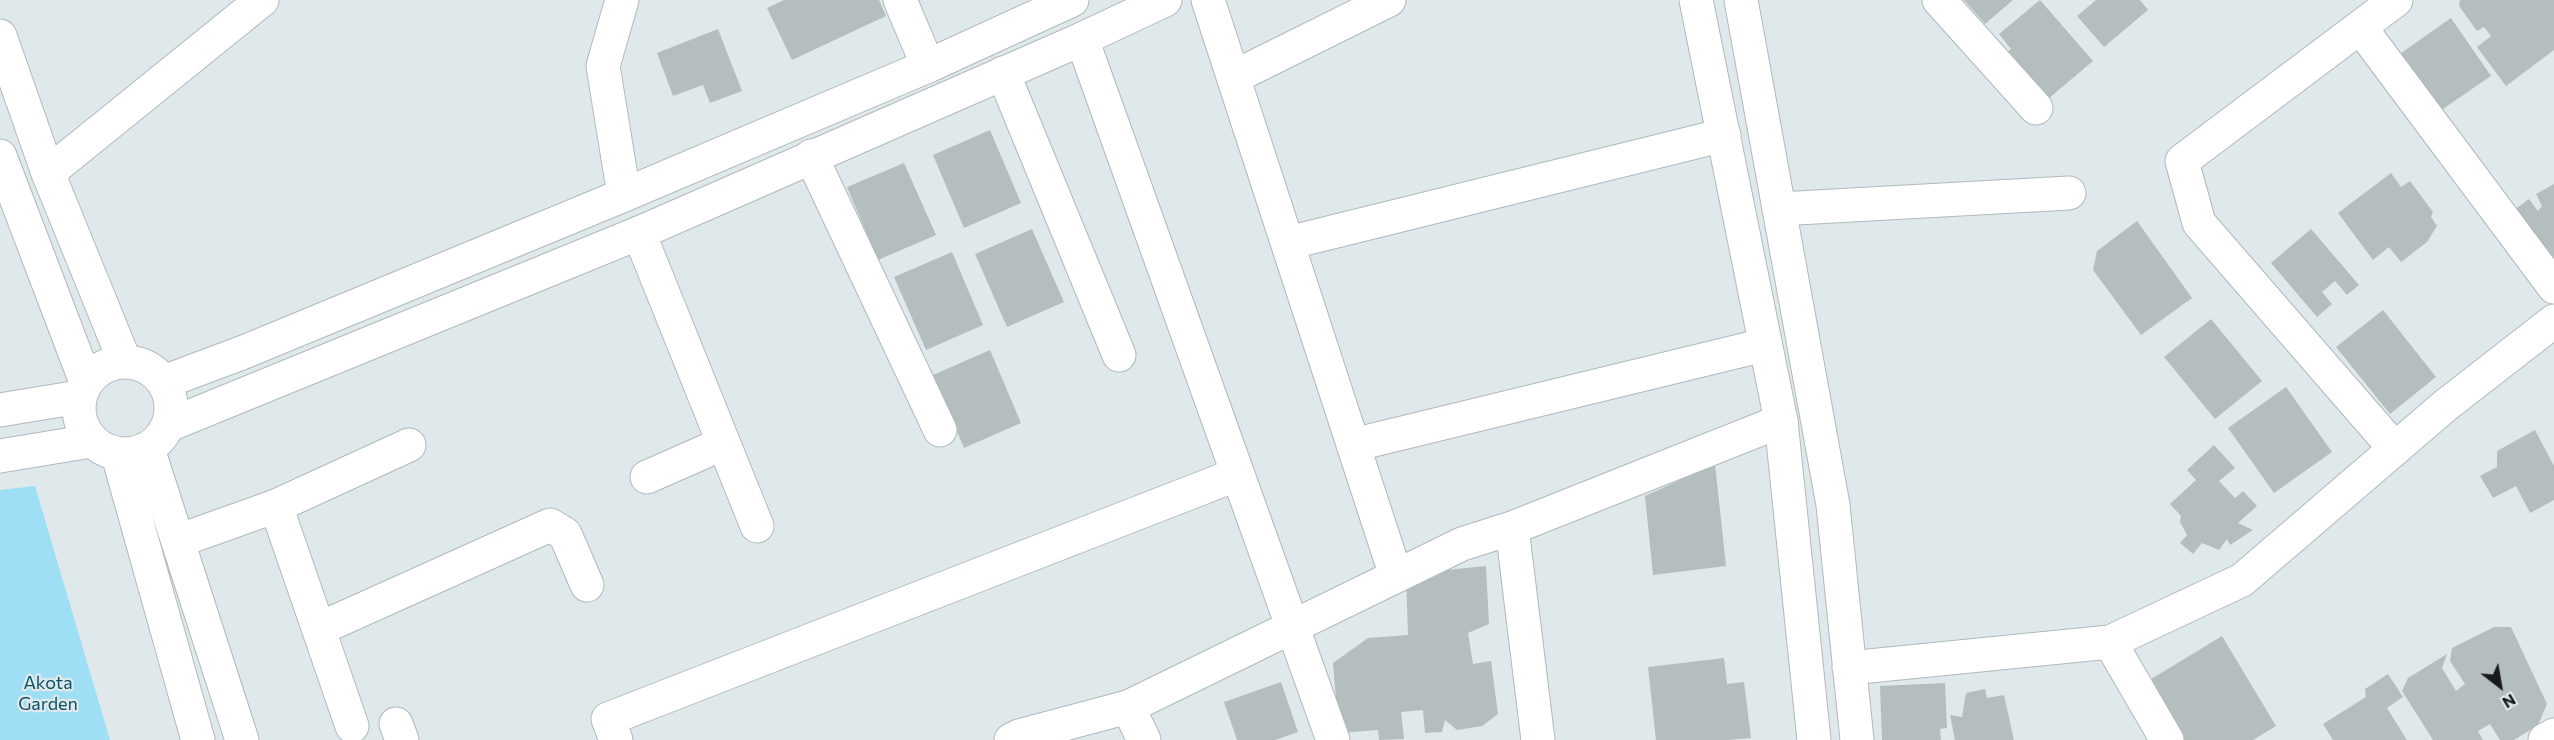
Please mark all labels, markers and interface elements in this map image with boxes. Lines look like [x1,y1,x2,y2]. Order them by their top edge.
north arrow [2470,656,2530,716]
park label: Akota Garden [18,672,78,714]
text: N [2499,691,2520,713]

